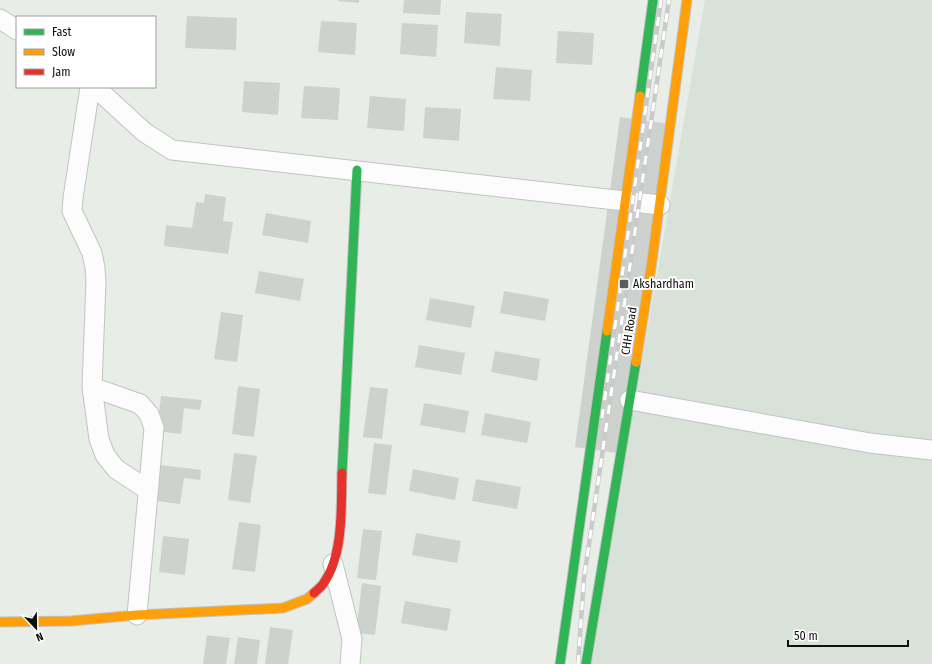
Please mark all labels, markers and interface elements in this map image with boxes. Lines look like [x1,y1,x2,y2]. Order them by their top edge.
legend [16,16,156,88]
text: Fast [52,25,71,39]
text: Slow [52,45,75,59]
text: Jam [52,65,70,79]
place label: Akshardham [633,277,694,291]
marker: Akshardham [618,278,630,290]
street label: CHH Road [618,306,640,356]
north arrow [16,608,56,648]
scale bar [788,622,908,648]
text: 50 m [794,629,818,643]
text: N [34,630,45,644]

